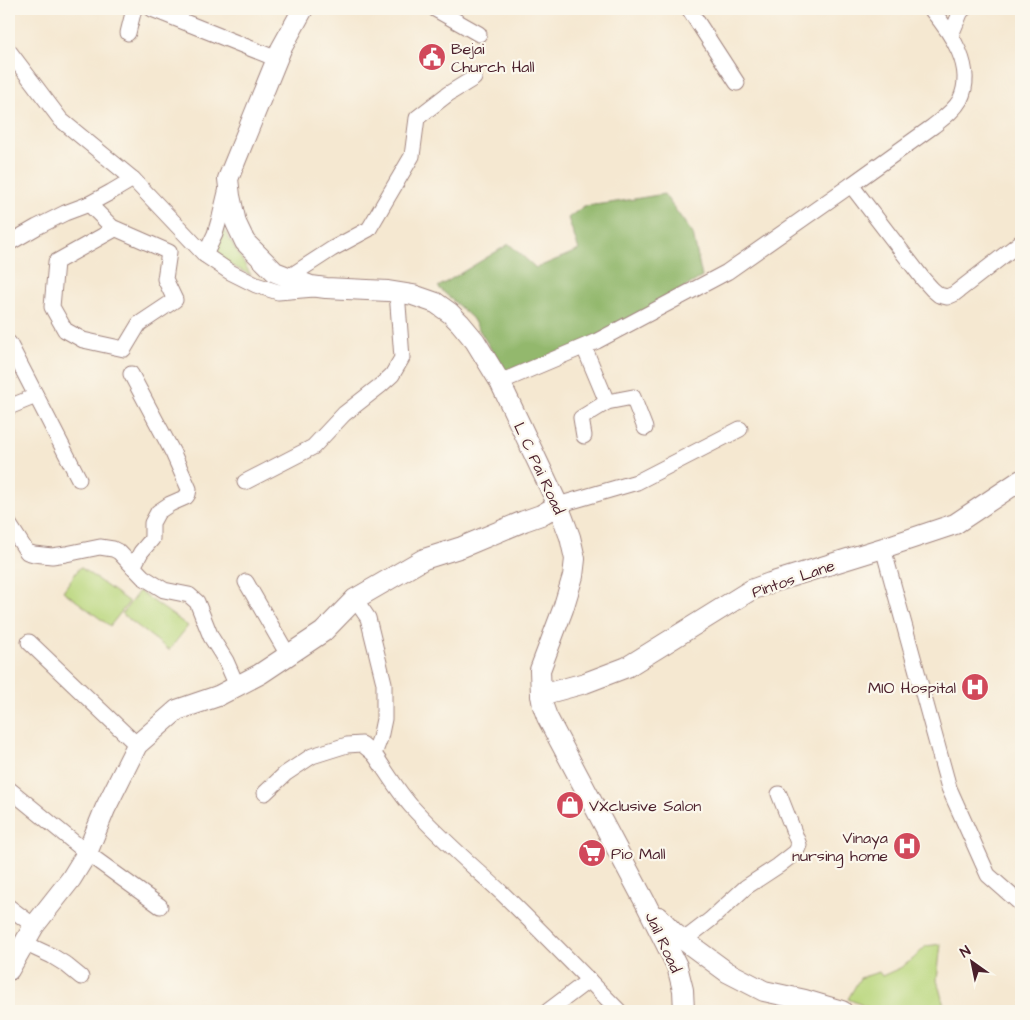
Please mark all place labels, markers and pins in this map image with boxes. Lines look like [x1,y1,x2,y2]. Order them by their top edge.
place label: Bejai Church Hall [451,38,535,78]
public building icon: Bejai Church Hall [417,42,447,72]
hospital icon: MIO Hospital [960,672,990,702]
place label: MIO Hospital [868,677,956,699]
shop icon: VXclusive Salon [555,790,585,820]
place label: VXclusive Salon [589,795,701,817]
place label: Vinaya nursing home [792,827,888,868]
hospital icon: Vinaya nursing home [892,831,922,861]
supermarket icon: Pio Mall [577,838,607,868]
place label: Pio Mall [611,843,665,865]

